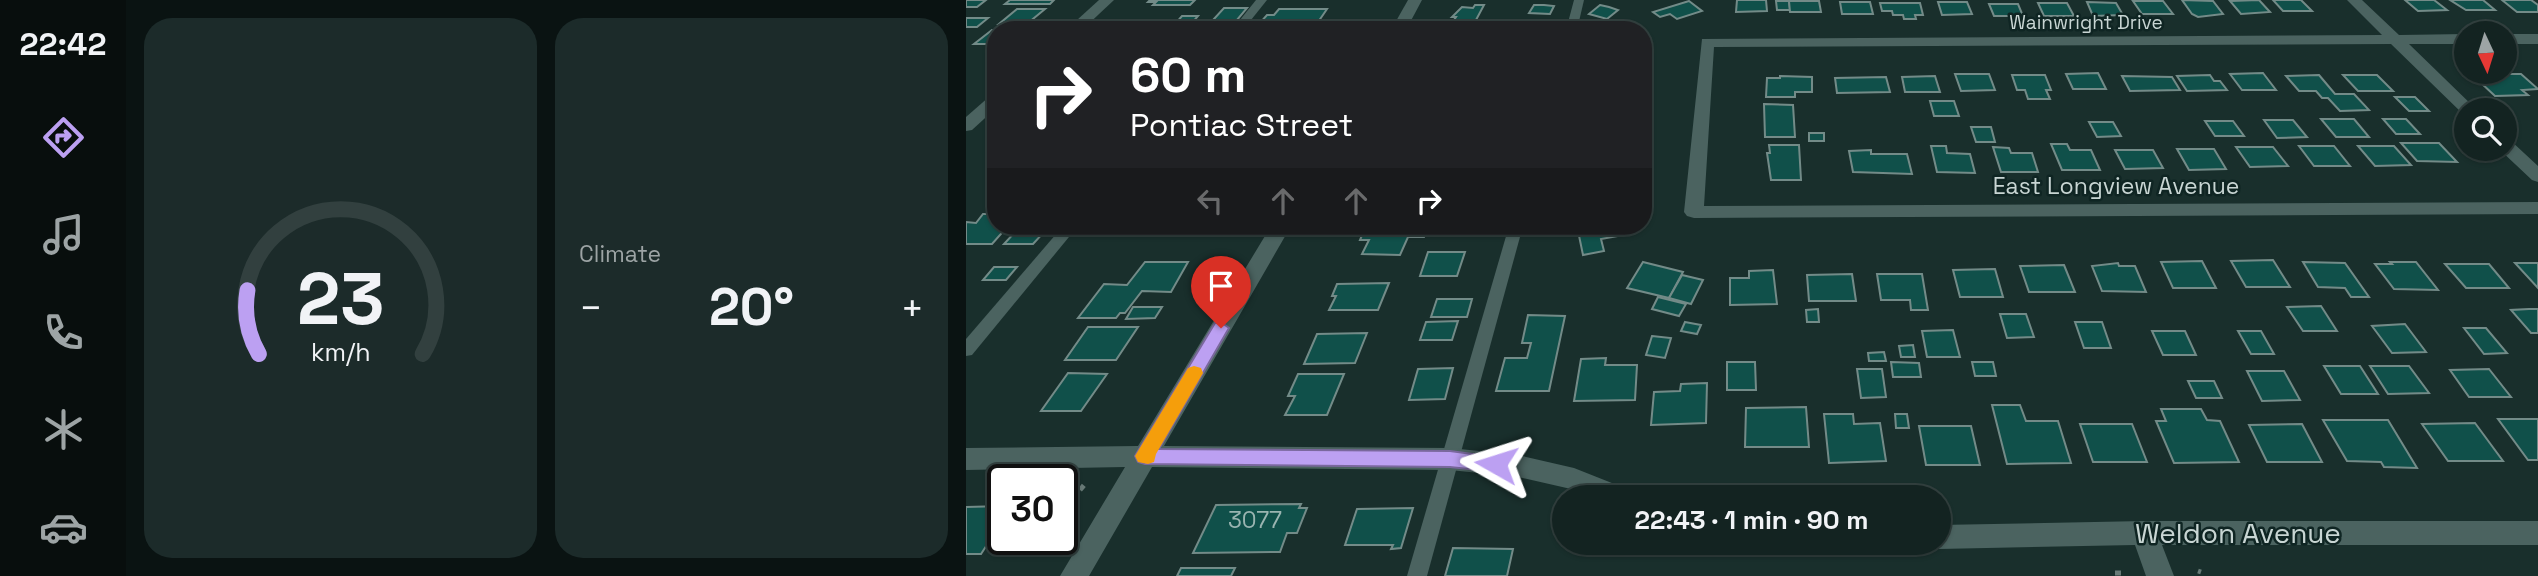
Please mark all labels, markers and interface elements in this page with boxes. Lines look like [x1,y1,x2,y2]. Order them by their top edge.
street label: Wainwright Drive [2009,10,2163,35]
north arrow [2454,21,2516,84]
map controls [2454,21,2517,161]
text: 22:42 [20,24,106,64]
text: 60 m [1130,44,1246,106]
icon: right [1015,49,1106,140]
button: search [2454,98,2517,161]
text: Pontiac Street [1130,105,1353,145]
icon: directions [39,113,88,162]
street label: East Longview Avenue [1993,171,2239,201]
icon: left [1191,182,1229,220]
icon: ahead [1264,182,1302,220]
icon: ahead [1337,182,1375,220]
icon: right [1410,182,1448,220]
icon: music [39,210,88,259]
text: Climate [579,239,661,269]
text: 23 [297,252,384,345]
pin [1191,256,1251,328]
icon: arrive [1202,267,1240,305]
text: 20° [709,274,794,340]
text: − [579,284,603,332]
text: + [900,284,924,332]
icon: phone [39,308,88,357]
text: km/h [311,336,370,368]
icon: climate [39,405,88,454]
position arrow [1459,427,1533,501]
speed limit sign: 30 [987,464,1078,555]
icon: car [39,503,88,552]
text: 22:43 · 1 min · 90 m [1635,503,1868,537]
house number: 3077 [1228,505,1282,535]
street label: Weldon Avenue [2135,515,2341,551]

